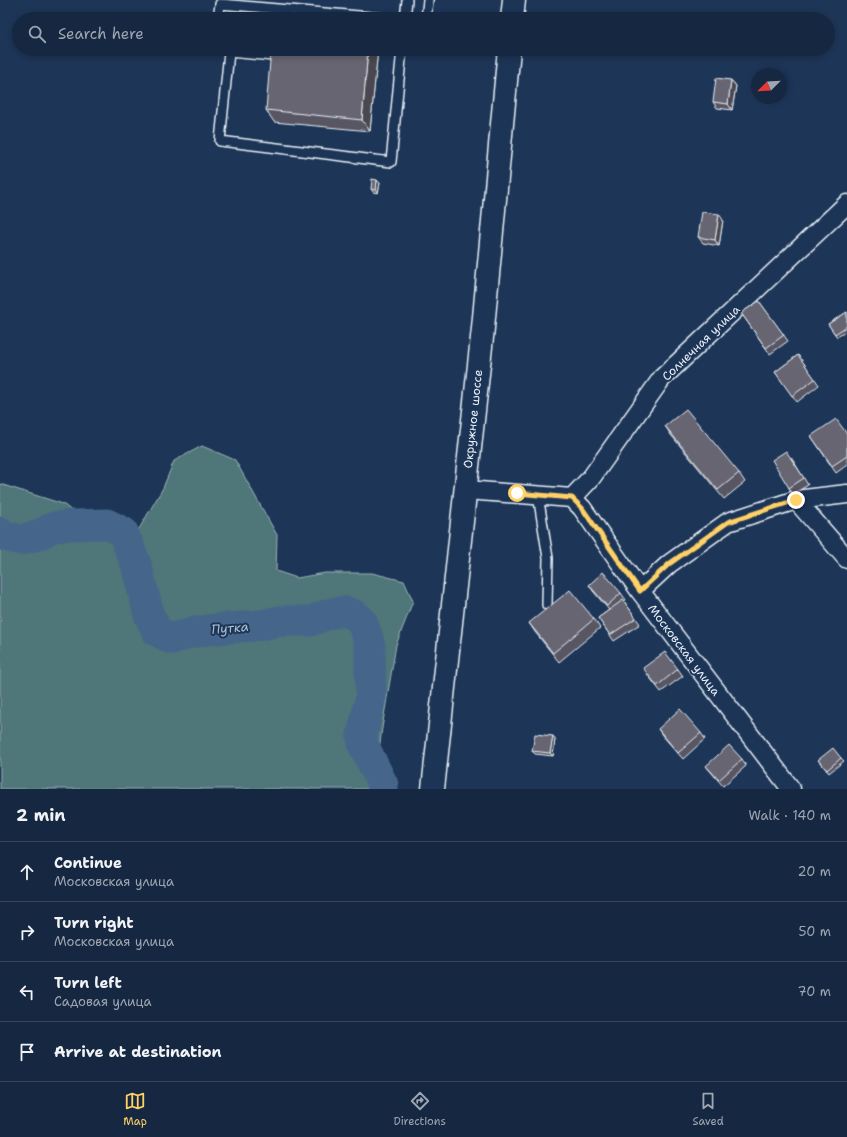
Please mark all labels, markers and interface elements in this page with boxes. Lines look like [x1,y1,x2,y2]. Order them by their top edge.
search box [12,12,835,56]
icon: search [26,23,48,45]
text: Search here [58,24,144,44]
north arrow [751,68,787,104]
street label: Солнечная улица [659,301,744,384]
street label: Окружное шоссе [460,369,486,469]
route start [508,484,526,502]
route end [787,491,805,509]
street label: Московская улица [644,601,724,700]
water label: Путка [211,618,249,638]
text: 2 min [16,804,66,826]
text: Walk · 140 m [748,807,831,824]
text: Continue [54,853,122,873]
icon: ahead [16,861,38,883]
text: 20 m [798,863,831,880]
text: Московская улица [54,873,174,890]
text: Turn right [54,913,134,933]
icon: right [16,921,38,943]
text: 50 m [798,923,831,940]
text: Московская улица [54,933,174,950]
text: Turn left [54,973,122,993]
icon: left [16,981,38,1003]
text: 70 m [797,983,831,1000]
text: Садовая улица [54,993,152,1010]
icon: arrive [16,1041,38,1063]
text: Arrive at destination [54,1042,222,1062]
tab: Map [123,1090,147,1129]
tab: Directions [393,1090,446,1129]
tab: Saved [692,1090,724,1129]

